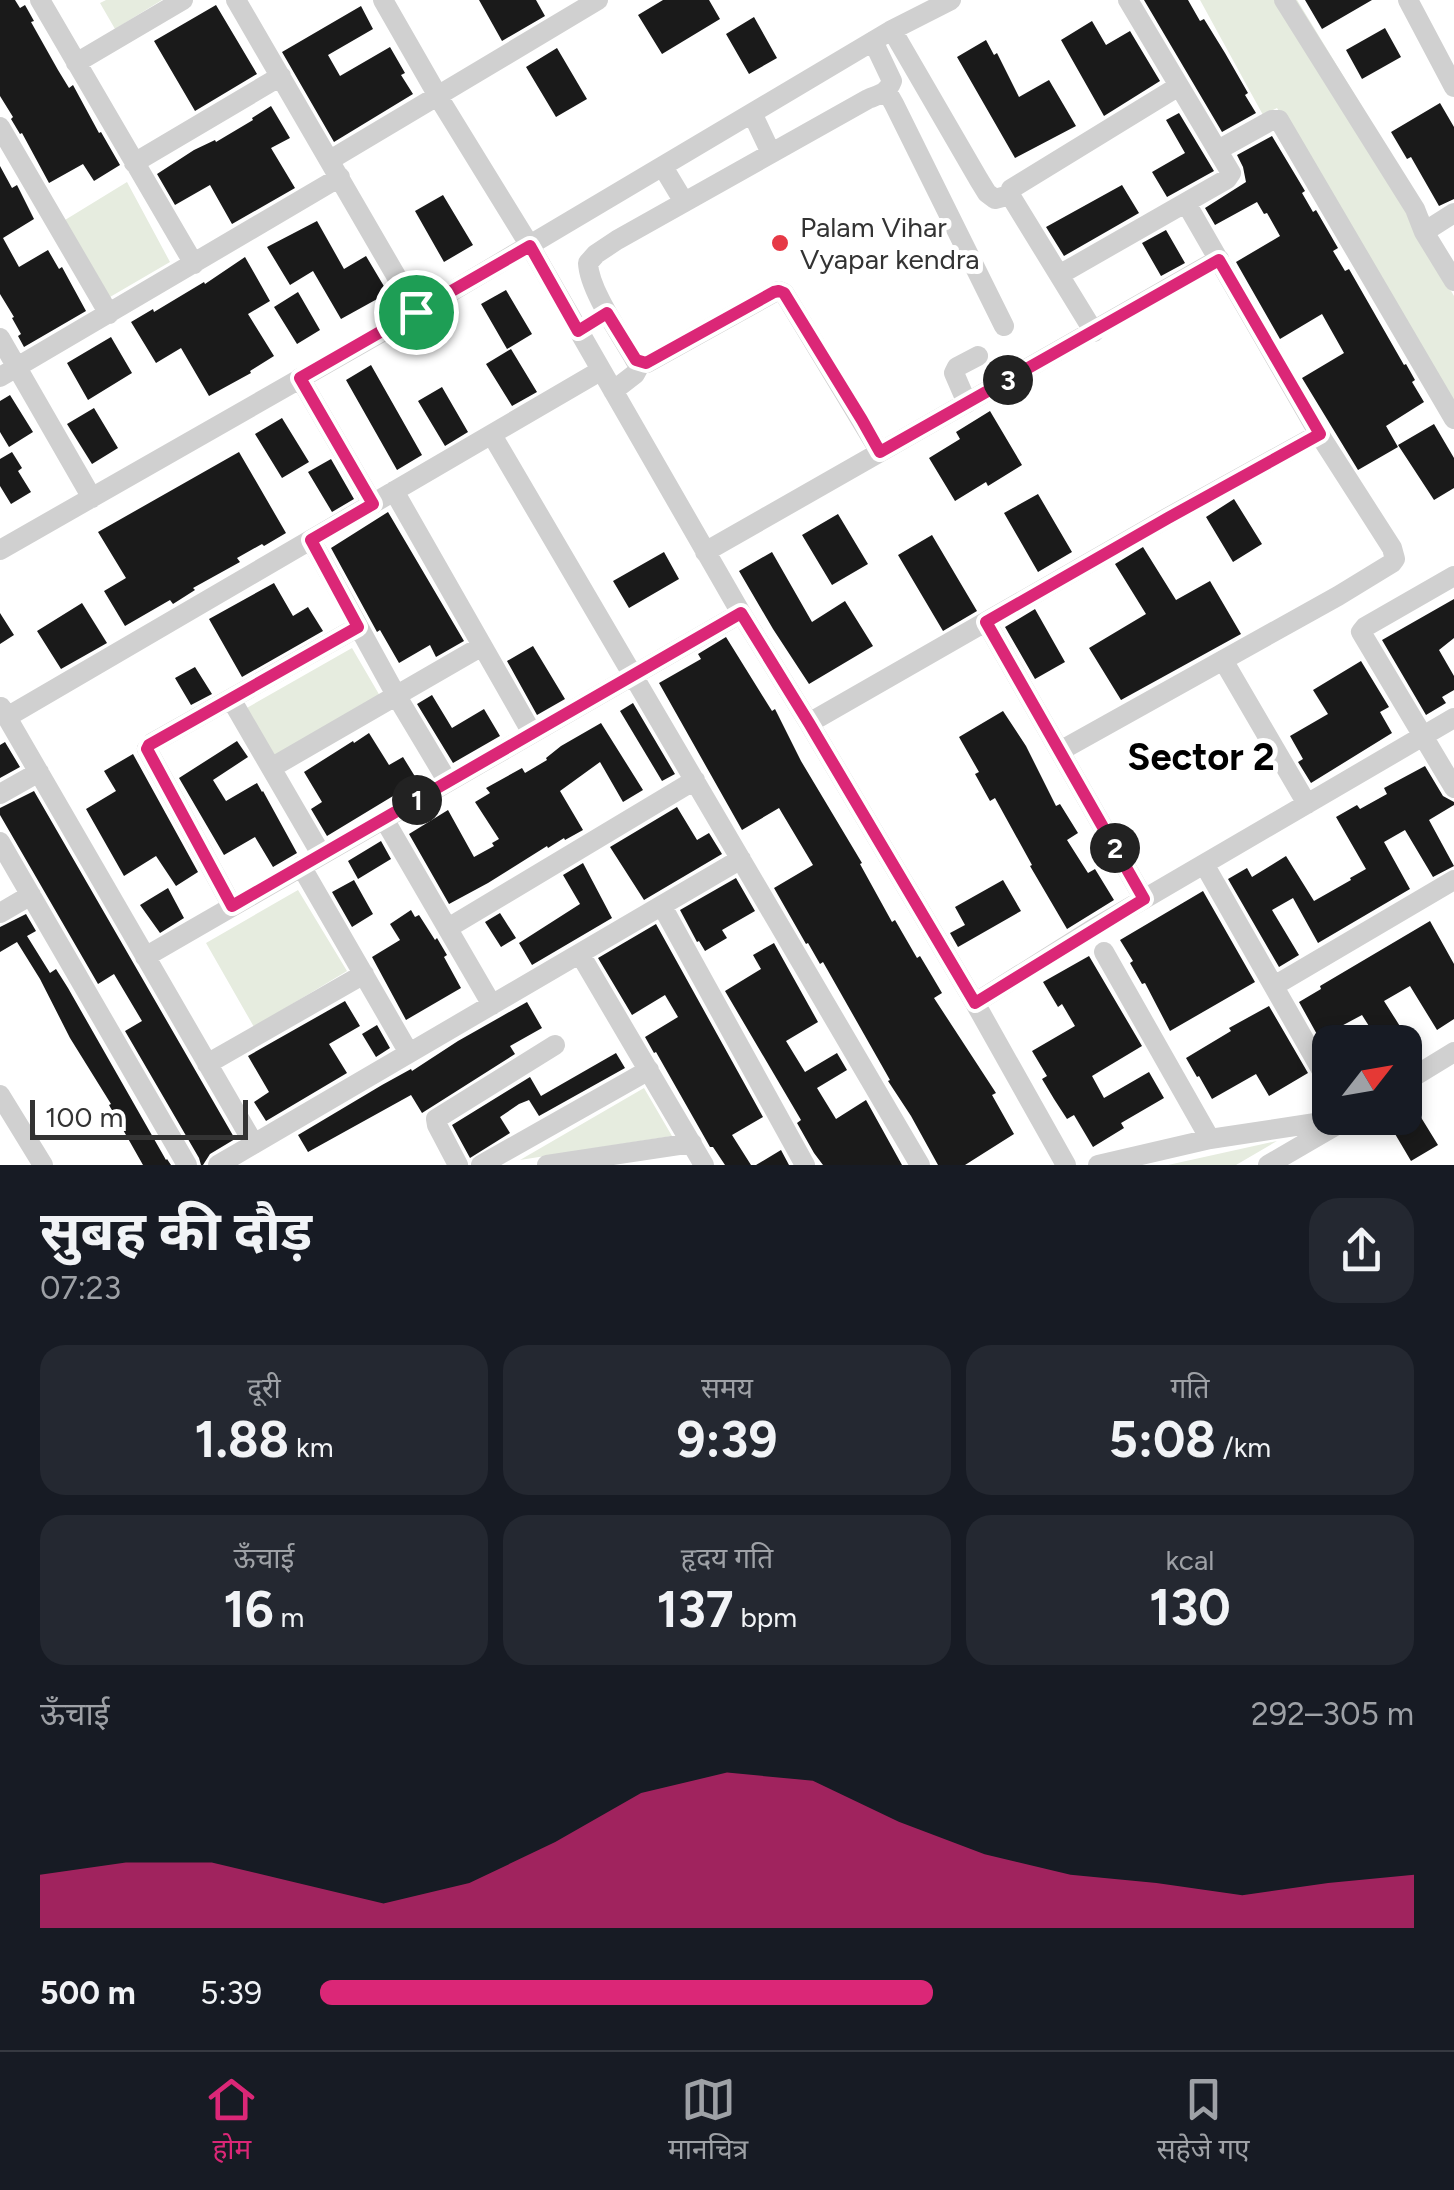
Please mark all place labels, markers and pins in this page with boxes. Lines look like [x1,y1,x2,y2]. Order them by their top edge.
place label: Palam Vihar Vyapar kendra [800,210,980,276]
marker: Palam Vihar Vyapar kendra [769,232,791,254]
pin [374,270,459,355]
pin: 3 [983,355,1033,405]
pin: 1 [392,775,442,825]
pin: 2 [1090,823,1140,873]

